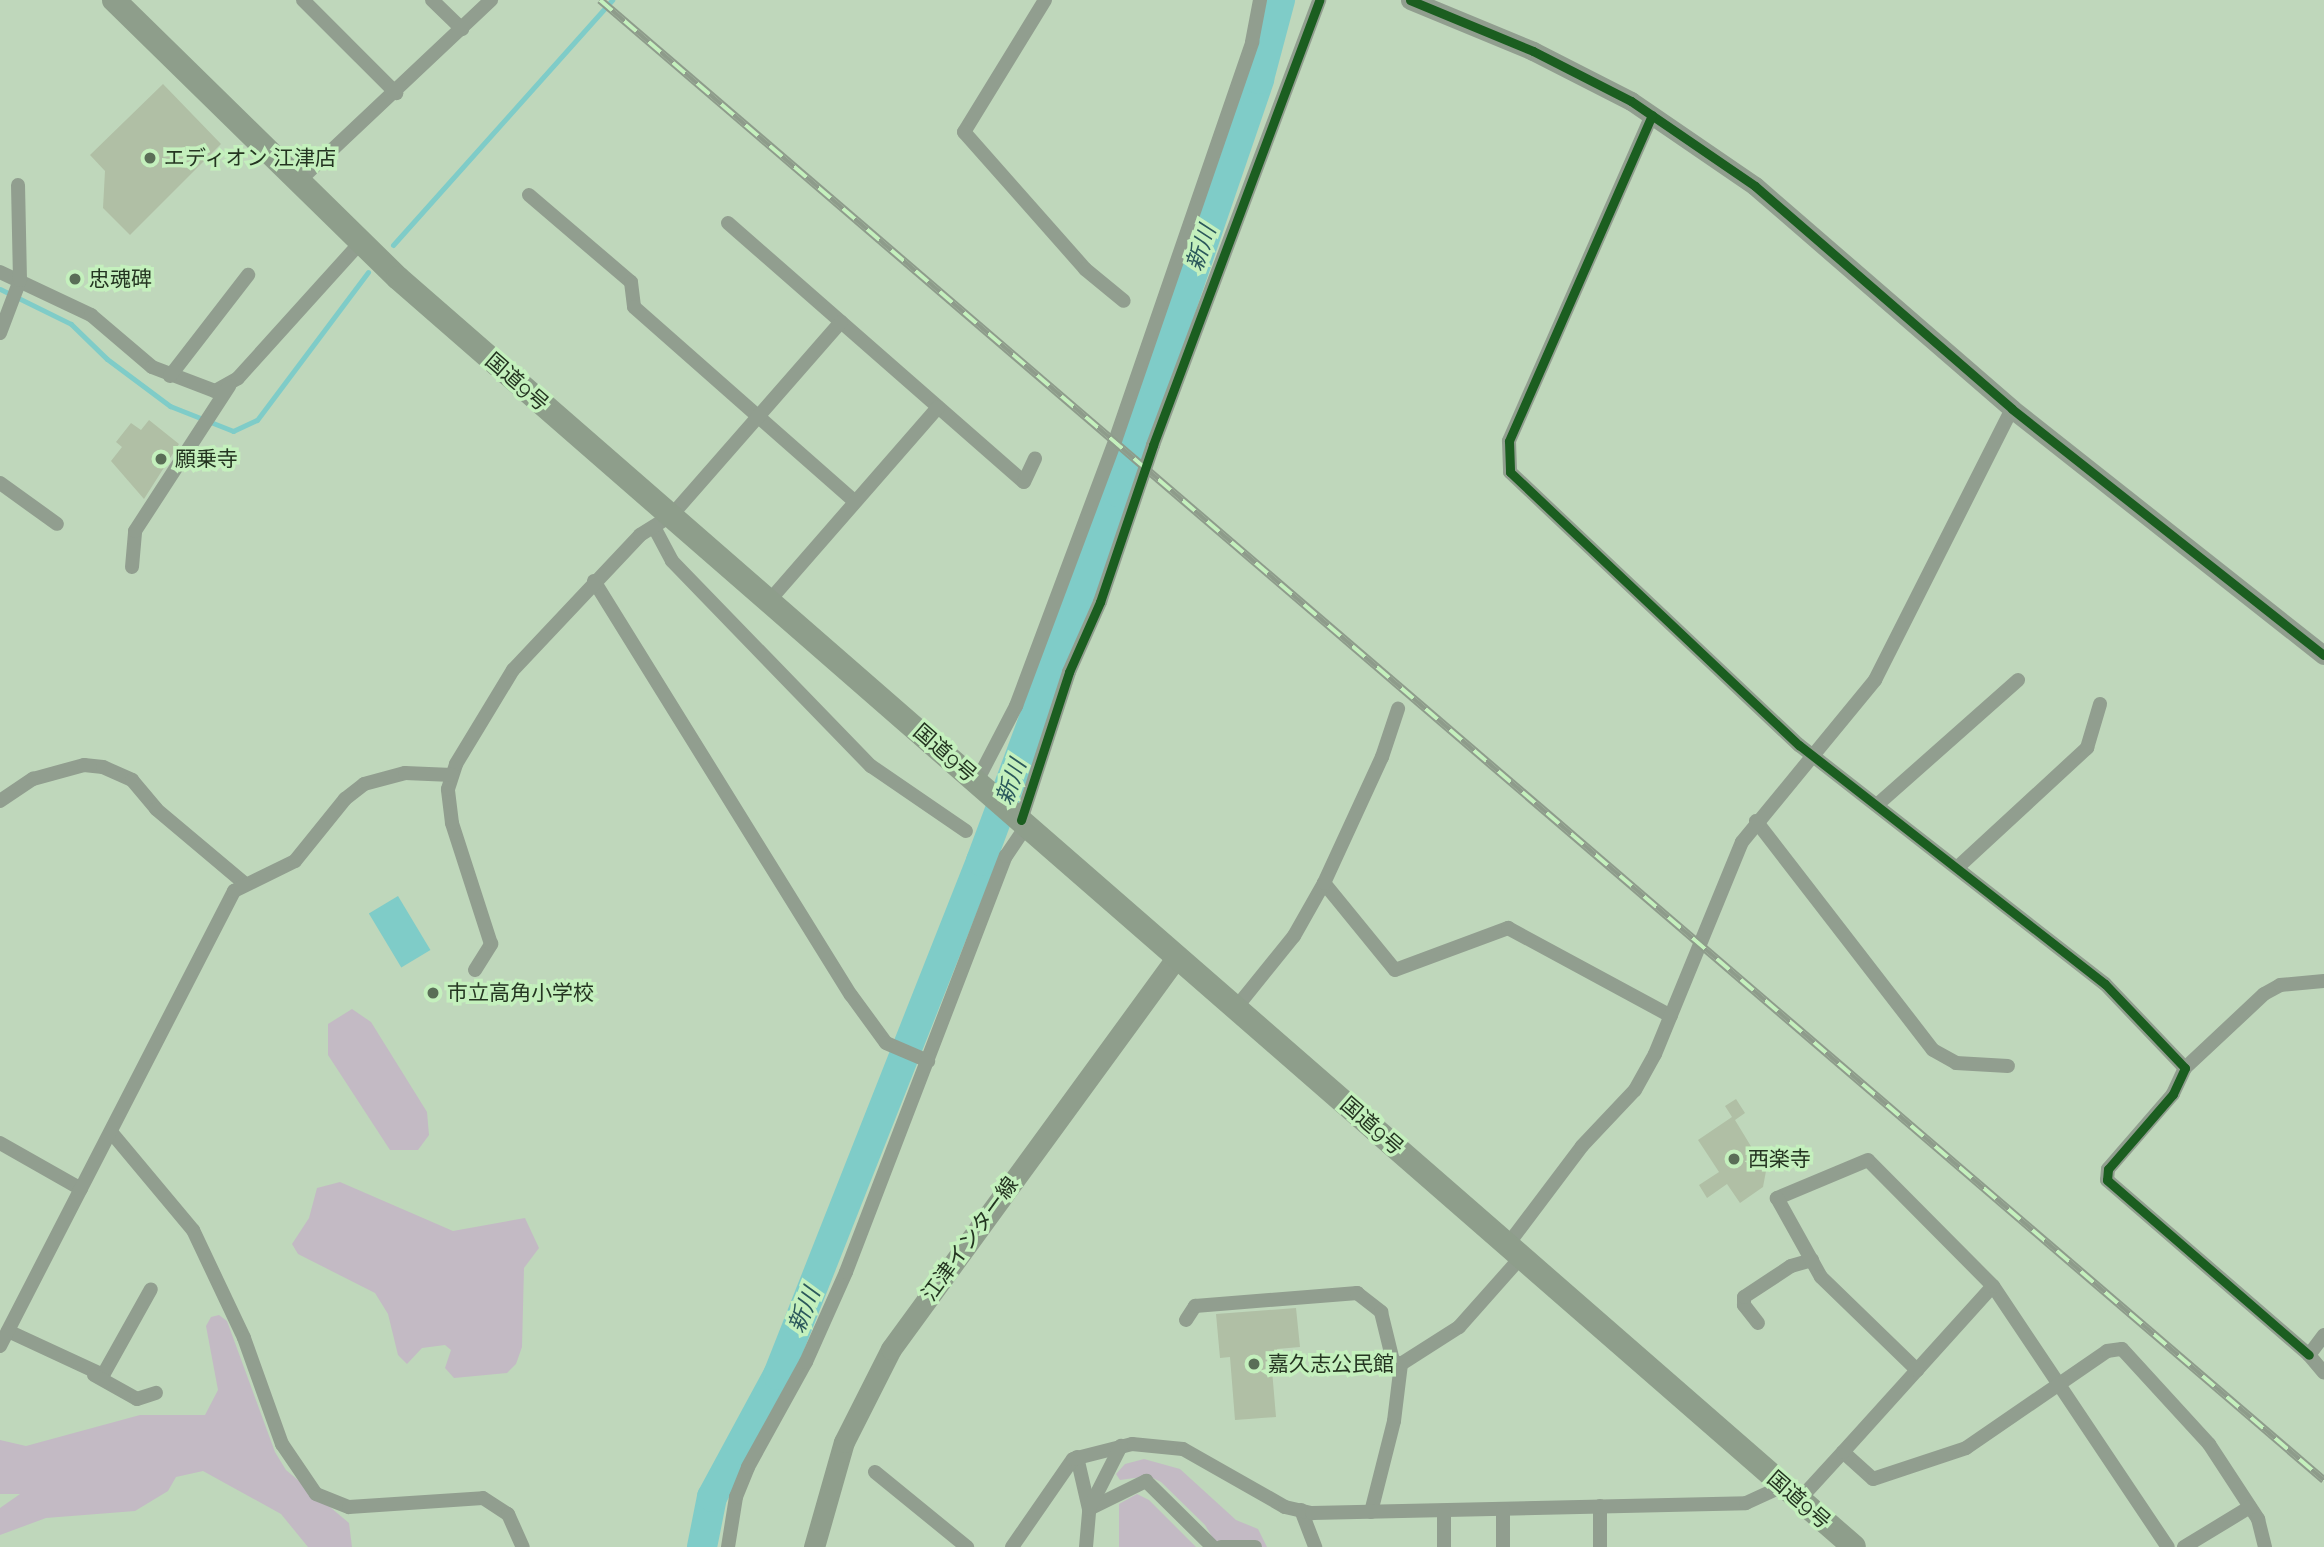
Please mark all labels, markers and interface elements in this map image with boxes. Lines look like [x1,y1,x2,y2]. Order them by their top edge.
place label: エディオン 江津店 [164,145,337,171]
marker: エディオン 江津店 [142,150,158,166]
water label: 新川 [1180,222,1222,274]
place label: 忠魂碑 [89,266,152,292]
marker: 忠魂碑 [67,271,83,287]
street label: 国道9号 [480,348,554,416]
place label: 願乗寺 [175,446,238,472]
marker: 願乗寺 [153,451,169,467]
street label: 国道9号 [908,719,982,787]
water label: 新川 [990,756,1032,808]
place label: 市立高角小学校 [447,980,594,1006]
marker: 市立高角小学校 [425,985,441,1001]
street label: 国道9号 [1335,1092,1409,1160]
place label: 西楽寺 [1748,1146,1811,1172]
marker: 西楽寺 [1726,1151,1742,1167]
street label: 江津インター線 [917,1172,1023,1306]
water label: 新川 [783,1284,825,1336]
place label: 嘉久志公民館 [1268,1351,1394,1377]
marker: 嘉久志公民館 [1246,1356,1262,1372]
street label: 国道9号 [1762,1466,1836,1534]

